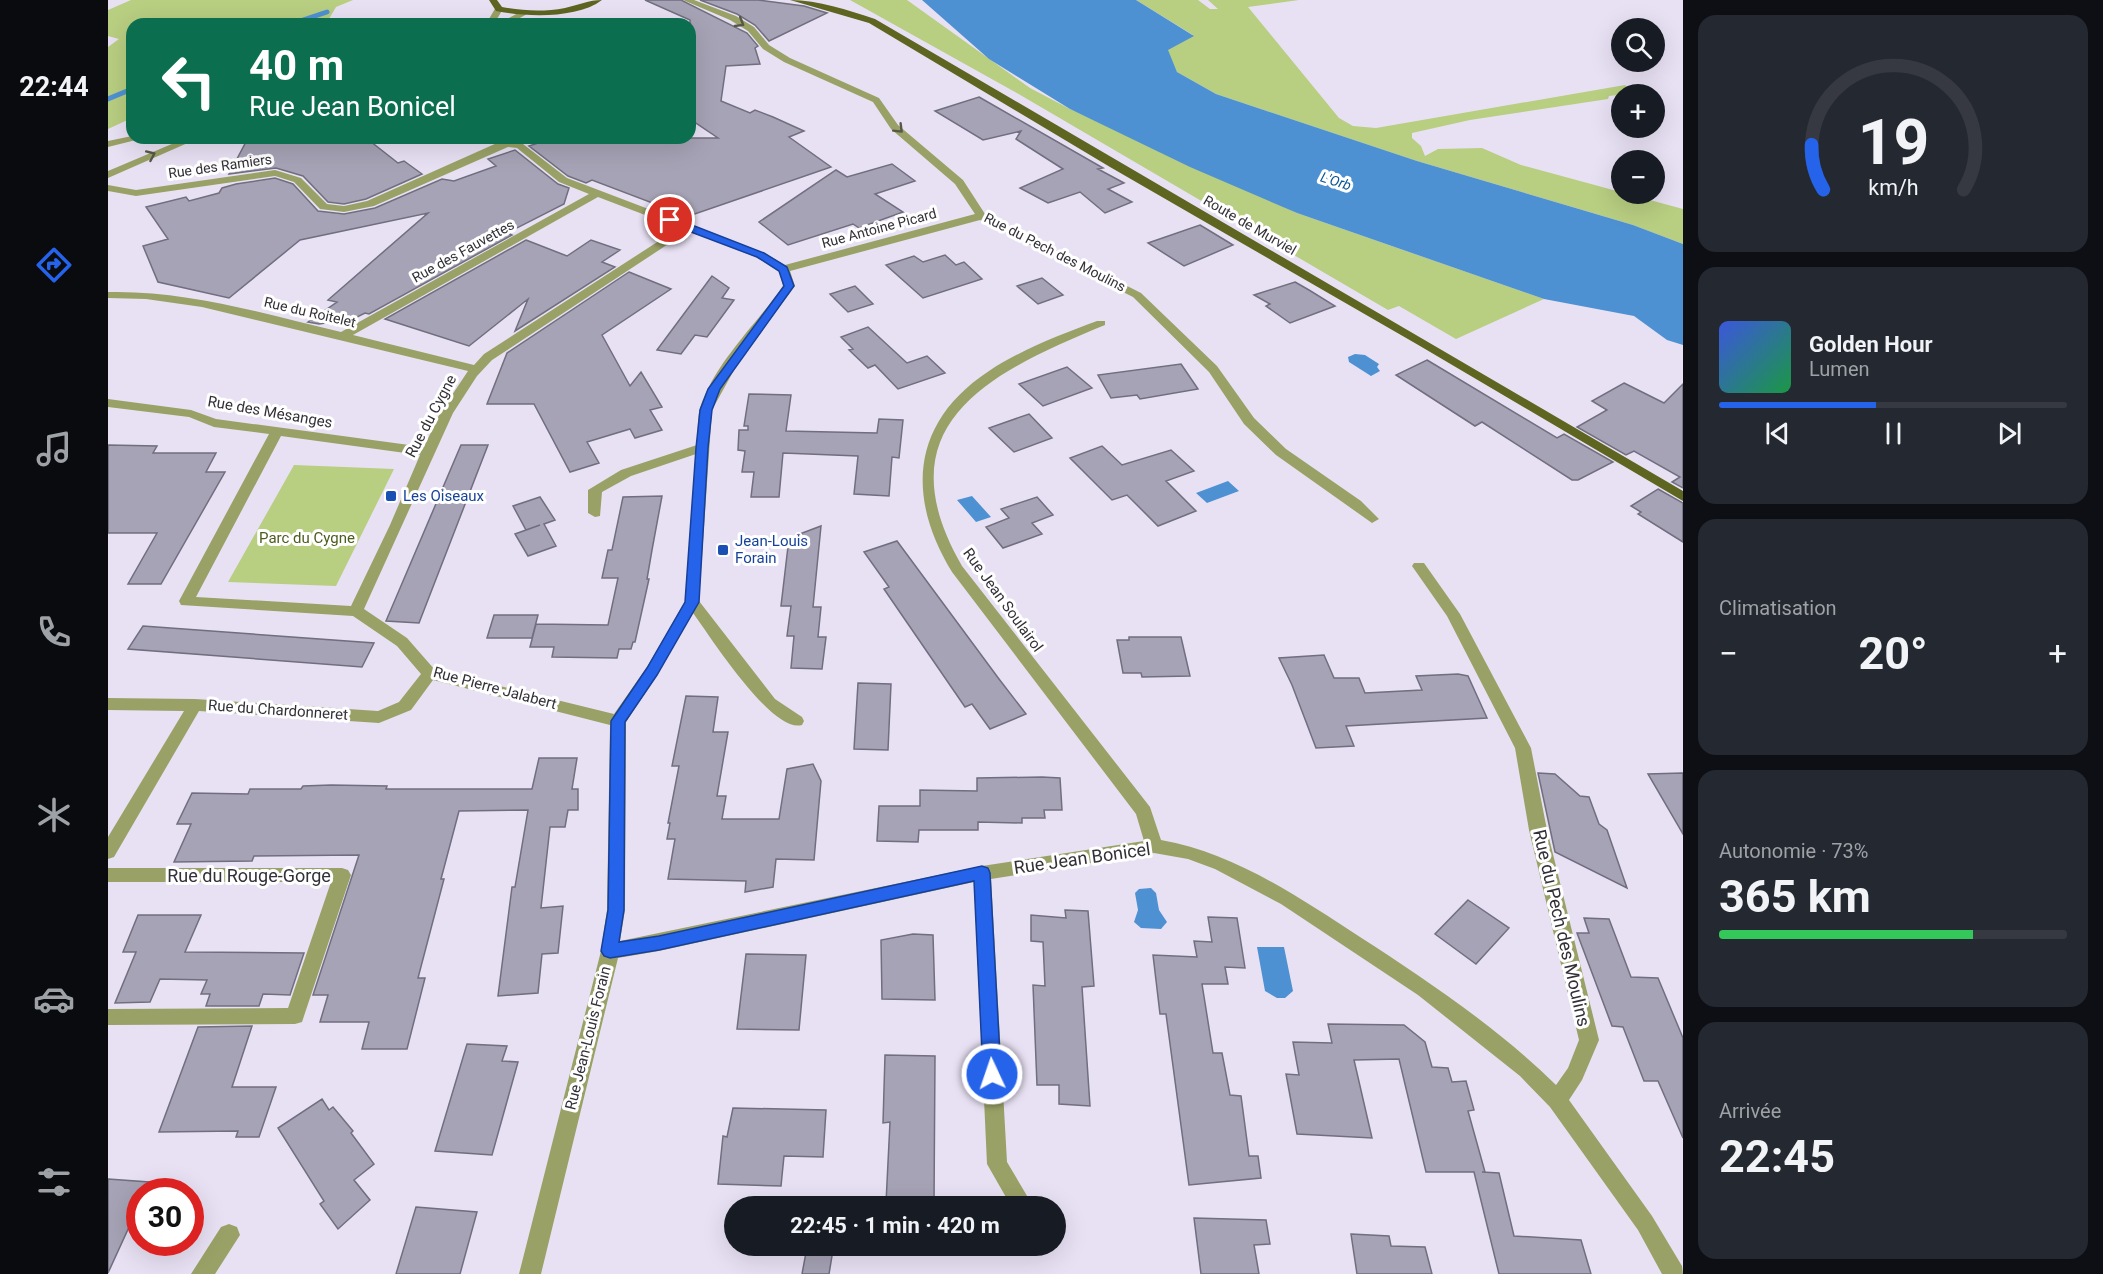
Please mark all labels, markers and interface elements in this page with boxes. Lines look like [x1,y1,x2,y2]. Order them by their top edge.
one-way arrow [734,15,744,27]
map controls [1611,18,1665,204]
button: search [1611,18,1665,72]
text: 40 m [249,41,344,90]
icon: left [150,42,228,120]
text: 22:44 [19,71,89,103]
button: + [1611,84,1665,138]
text: Rue Jean Bonicel [249,91,456,123]
text: 19 [1857,107,1929,180]
one-way arrow [892,122,902,133]
button: − [1611,150,1665,204]
one-way arrow [144,151,155,163]
street label: Rue des Ramiers [167,151,273,181]
water label: L'Orb [1319,169,1354,194]
text: km/h [1868,176,1918,201]
street label: Route de Murviel [1201,192,1299,258]
pin [644,194,695,245]
icon: arrive [653,203,686,236]
street label: Rue Antoine Picard [820,205,938,251]
street label: Rue du Pech des Moulins [982,209,1128,295]
street label: Rue des Fauvettes [409,216,517,286]
icon: directions [33,244,75,286]
street label: Rue du Roitelet [263,294,358,330]
text: Golden Hour [1809,332,1933,357]
text: Lumen [1809,357,1870,381]
street label: Rue du Cygne [402,372,460,460]
street label: Rue des Mésanges [206,392,334,432]
icon: previous [1761,417,1794,450]
icon: pause [1877,417,1910,450]
icon: next [1993,417,2026,450]
icon: music [33,428,75,470]
place label: Les Oiseaux [403,487,485,505]
marker: Les Oiseaux [384,489,398,503]
park label: Parc du Cygne [259,529,355,547]
place label: Jean-Louis Forain [735,532,808,567]
marker: Jean-Louis Forain [716,543,730,557]
street label: Rue Jean Soulairol [959,545,1047,655]
text: Climatisation [1719,596,1837,620]
icon: phone [33,611,75,653]
text: 20° [1858,627,1928,680]
text: − [1719,634,1738,673]
text: + [2048,634,2067,673]
street label: Rue Pierre Jalabert [431,663,559,713]
street label: Rue du Chardonneret [207,696,349,724]
icon: climate [33,794,75,836]
street label: Rue du Pech des Moulins [1529,827,1595,1029]
street label: Rue Jean Bonicel [1012,838,1152,878]
text: Autonomie · 73% [1719,839,1868,863]
street label: Rue du Rouge-Gorge [167,865,331,886]
text: 365 km [1719,870,1871,923]
street label: Rue Jean-Louis Forain [561,964,615,1112]
icon: car [33,978,75,1020]
position arrow [960,1042,1024,1106]
text: Arrivée [1719,1099,1781,1123]
text: 22:45 [1719,1130,1835,1183]
icon: filters [33,1161,75,1203]
speed limit sign: 30 [126,1178,204,1256]
text: 22:45 · 1 min · 420 m [790,1213,1000,1238]

